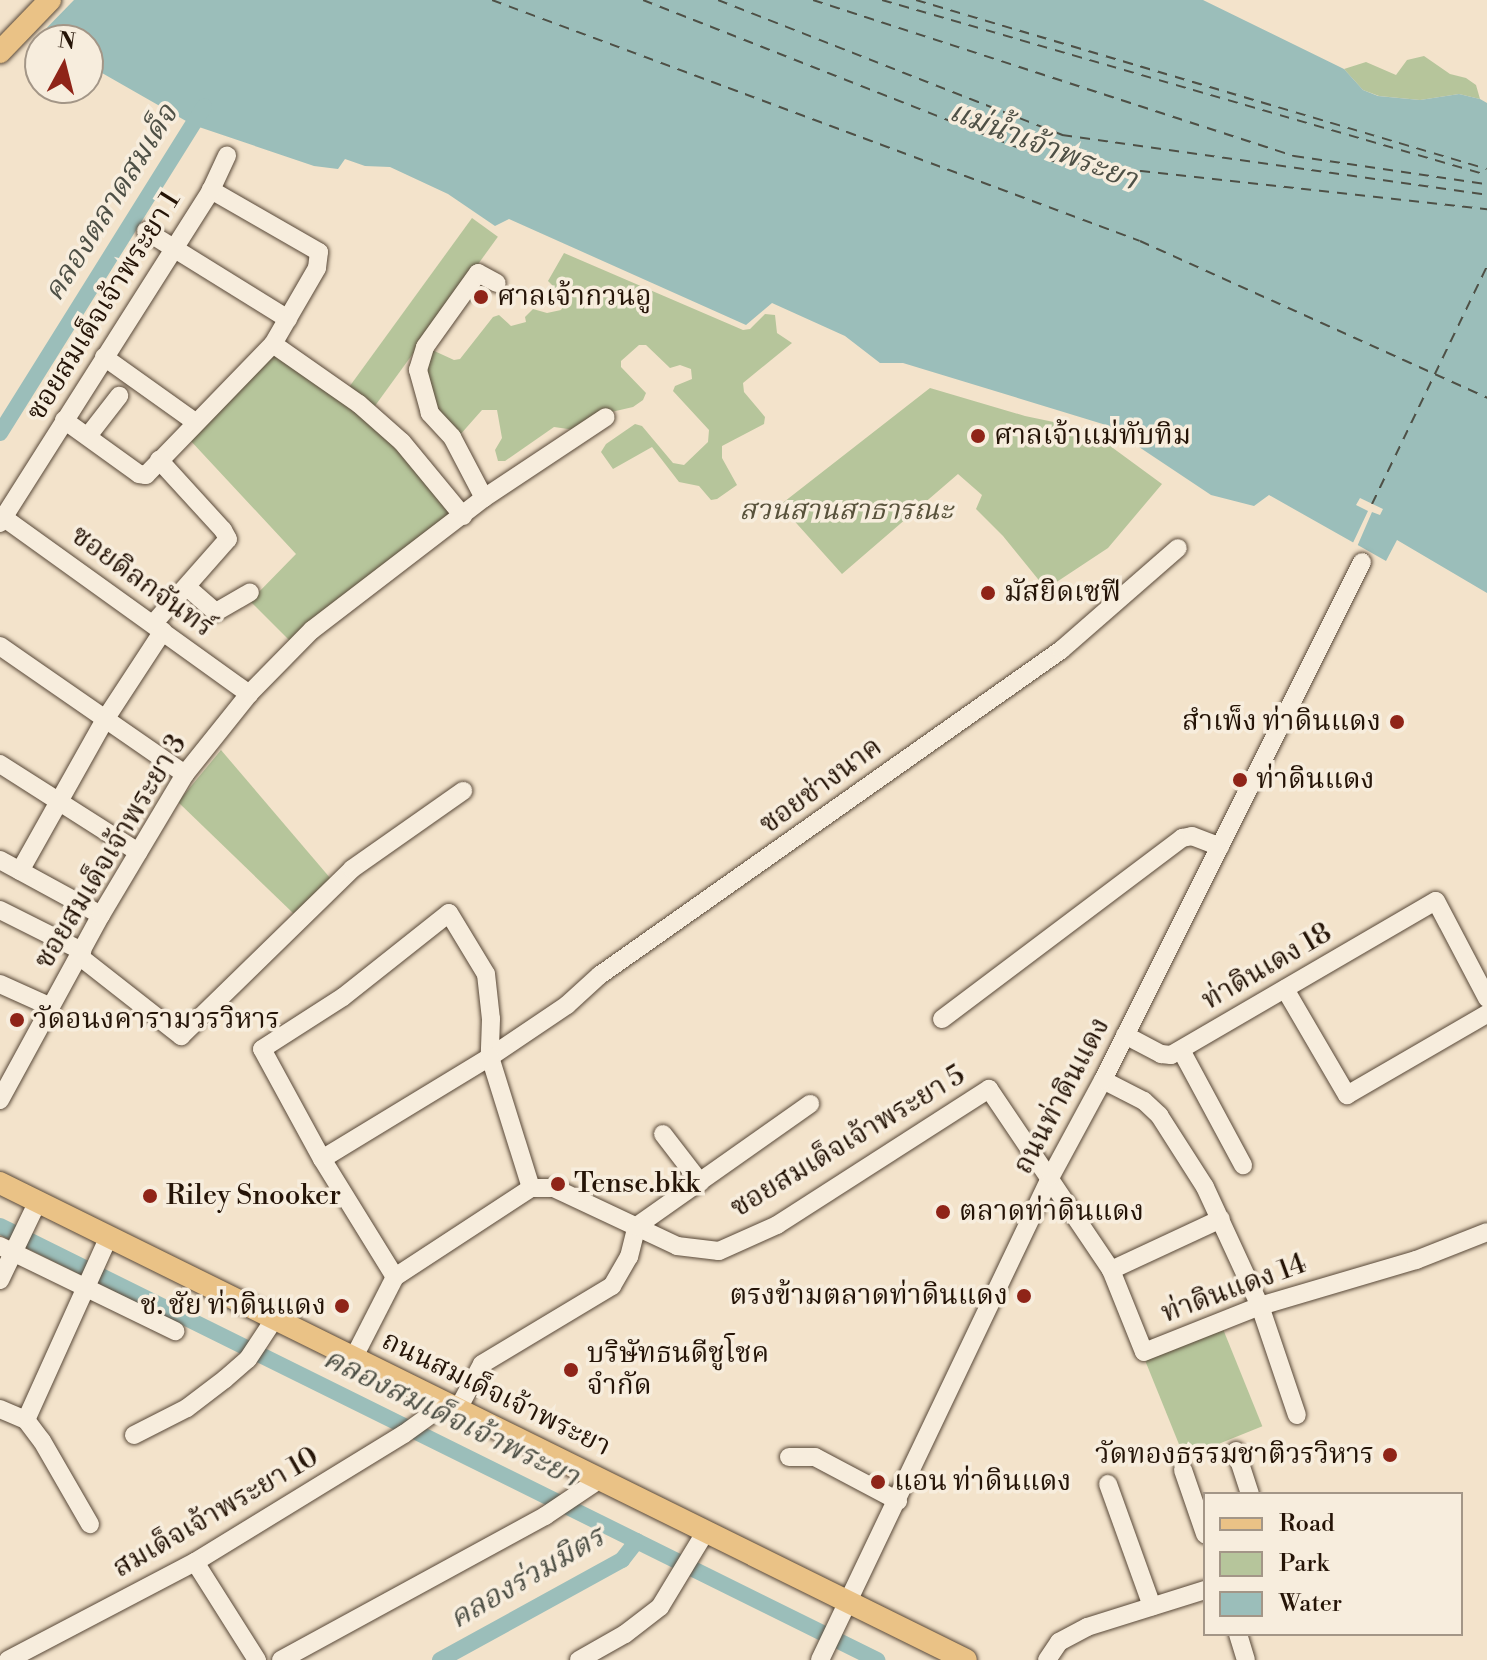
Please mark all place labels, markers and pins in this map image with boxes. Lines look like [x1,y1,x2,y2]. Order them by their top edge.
place label: ศาลเจ้ากวนอู [497,280,651,314]
marker: ศาลเจ้ากวนอู [472,288,490,306]
place label: ศาลเจ้าแม่ทับทิม [994,419,1191,453]
marker: ศาลเจ้าแม่ทับทิม [969,427,987,445]
place label: มัสยิดเซฟี [1004,576,1121,610]
marker: มัสยิดเซฟี [979,584,997,602]
place label: สำเพ็ง ท่าดินแดง [1182,705,1381,739]
marker: สำเพ็ง ท่าดินแดง [1388,713,1406,731]
place label: ท่าดินแดง [1256,763,1375,797]
marker: ท่าดินแดง [1231,771,1249,789]
place label: วัดอนงคารามวรวิหาร [33,1003,280,1037]
marker: วัดอนงคารามวรวิหาร [8,1011,26,1029]
place label: Tense.bkk [574,1167,700,1201]
marker: Tense.bkk [549,1175,567,1193]
place label: Riley Snooker [166,1179,341,1213]
marker: Riley Snooker [141,1187,159,1205]
place label: ตลาดท่าดินแดง [959,1195,1144,1229]
marker: ตลาดท่าดินแดง [934,1203,952,1221]
place label: ตรงข้ามตลาดท่าดินแดง [729,1279,1008,1313]
marker: ตรงข้ามตลาดท่าดินแดง [1015,1287,1033,1305]
place label: ช. ชัย ท่าดินแดง [140,1289,326,1323]
marker: ช. ชัย ท่าดินแดง [333,1297,351,1315]
place label: บริษัทธนดีชูโชค จำกัด [587,1337,769,1403]
marker: บริษัทธนดีชูโชค จำกัด [562,1361,580,1379]
place label: วัดทองธรรมชาติวรวิหาร [1095,1438,1374,1472]
marker: วัดทองธรรมชาติวรวิหาร [1381,1446,1399,1464]
place label: แอน ท่าดินแดง [894,1465,1071,1499]
marker: แอน ท่าดินแดง [869,1473,887,1491]

